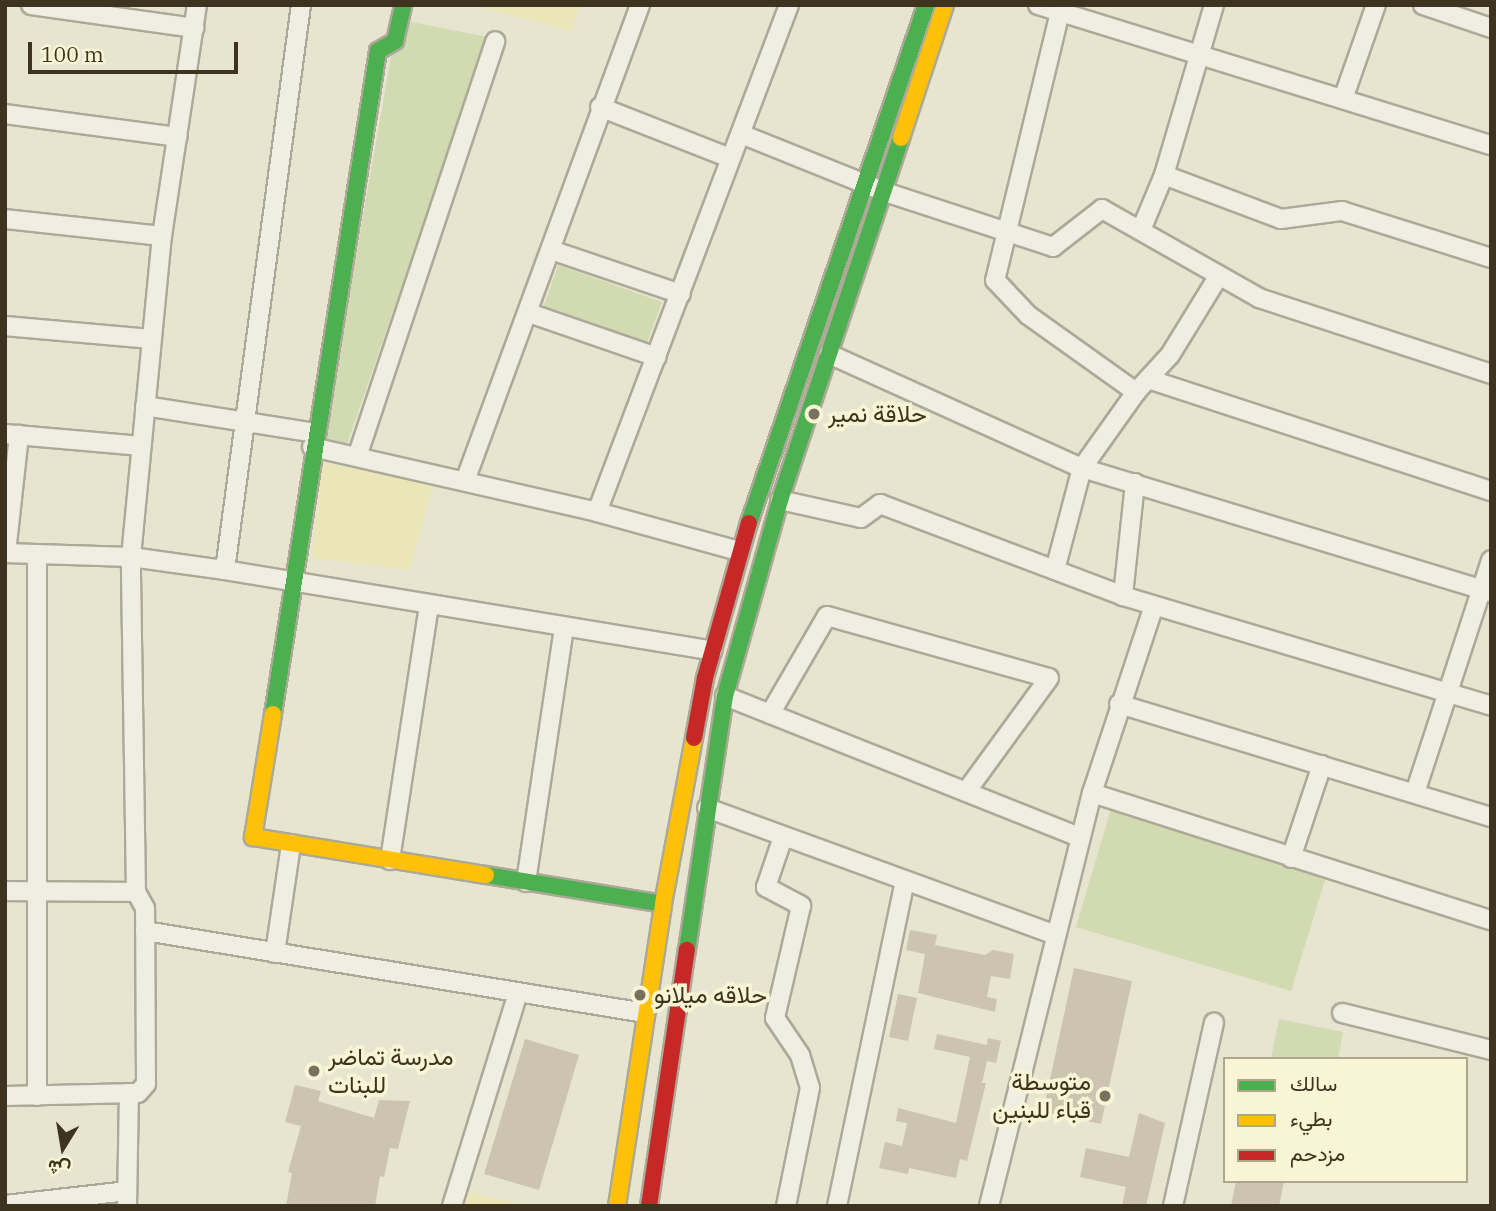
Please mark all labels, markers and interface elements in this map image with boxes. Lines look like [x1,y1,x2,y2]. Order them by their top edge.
scale bar [32,28,242,72]
text: 100 m [41,40,104,68]
place label: حلاقة نمير [828,400,927,428]
marker: حلاقة نمير [806,406,822,422]
place label: حلاقه ميلانو [654,981,767,1009]
marker: حلاقه ميلانو [632,987,648,1003]
place label: مدرسة تماضر للبنات [328,1043,454,1099]
legend [1223,1057,1468,1183]
marker: مدرسة تماضر للبنات [306,1063,322,1079]
place label: متوسطة قباء للبنين [992,1068,1091,1124]
text: سالك [1290,1069,1337,1097]
marker: متوسطة قباء للبنين [1097,1088,1113,1104]
text: بطيء [1290,1104,1333,1132]
north arrow [28,1113,98,1183]
text: مزدحم [1290,1139,1345,1167]
text: ش [45,1155,72,1183]

